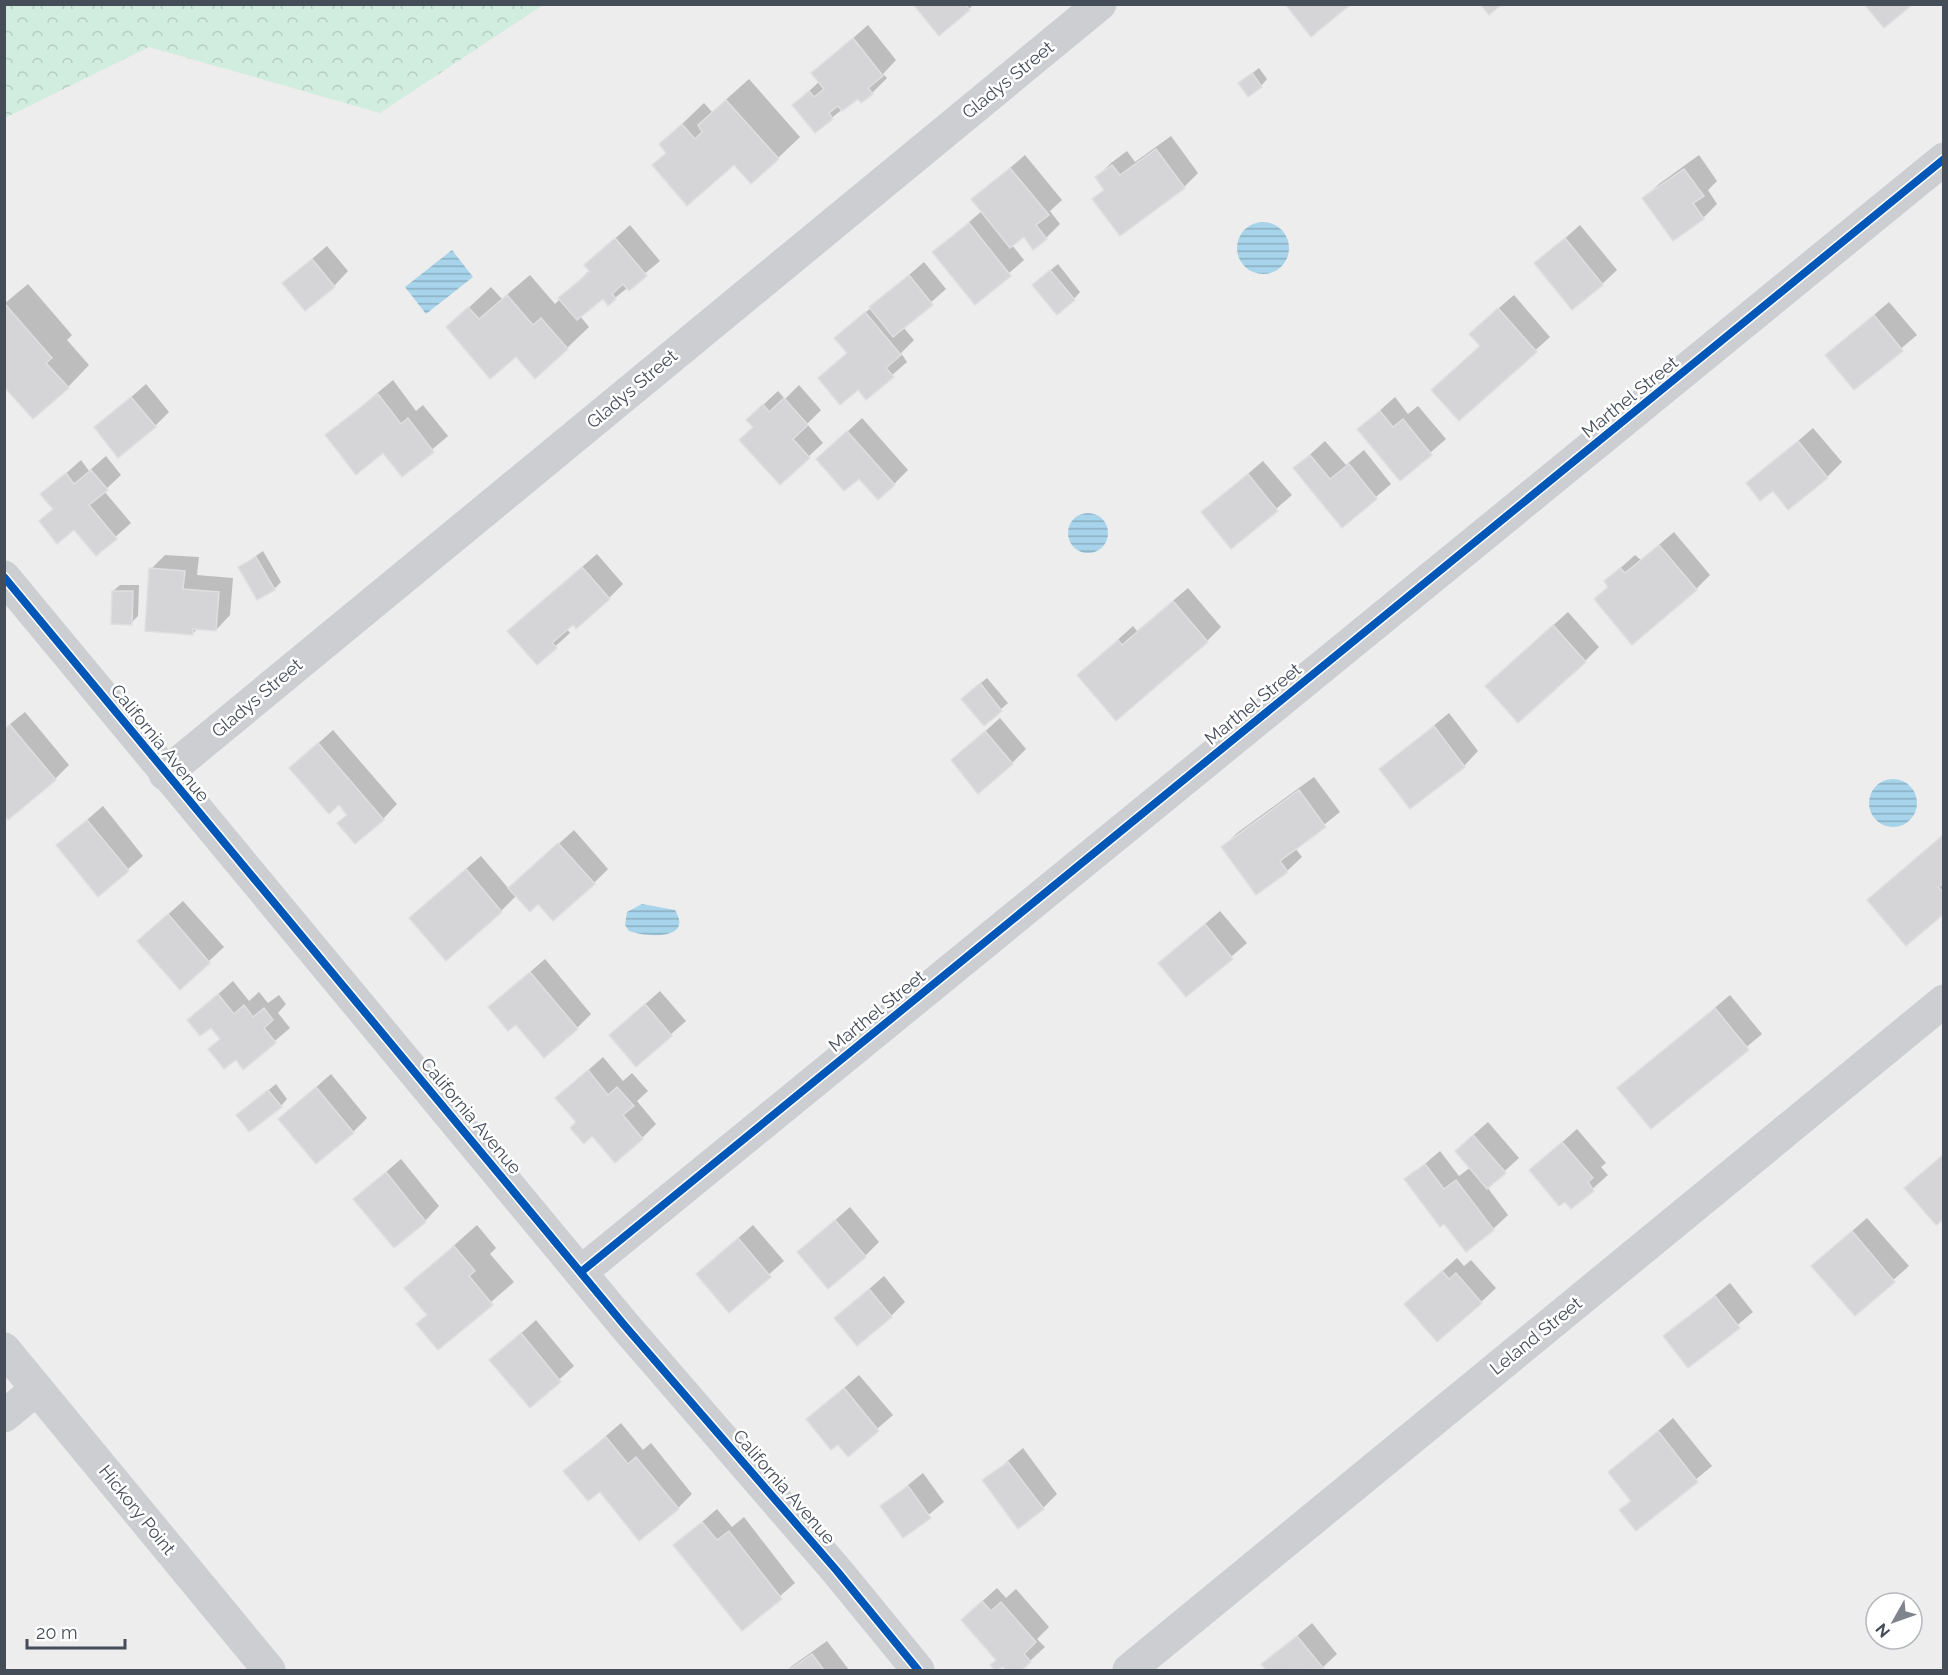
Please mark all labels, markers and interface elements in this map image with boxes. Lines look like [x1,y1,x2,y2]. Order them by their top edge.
street label: Gladys Street [958,36,1058,123]
street label: Gladys Street [582,345,681,432]
street label: Marthel Street [1577,351,1682,442]
street label: Gladys Street [207,654,306,741]
street label: Marthel Street [1200,658,1305,749]
street label: California Avenue [107,680,214,806]
street label: Marthel Street [824,965,929,1056]
street label: California Avenue [417,1053,526,1178]
street label: Leland Street [1486,1292,1586,1379]
street label: California Avenue [729,1425,840,1549]
street label: Hickory Point [95,1461,180,1559]
north arrow [1864,1591,1924,1651]
scale bar [27,1612,124,1650]
text: N [1872,1620,1894,1641]
text: 20 m [36,1622,78,1643]

